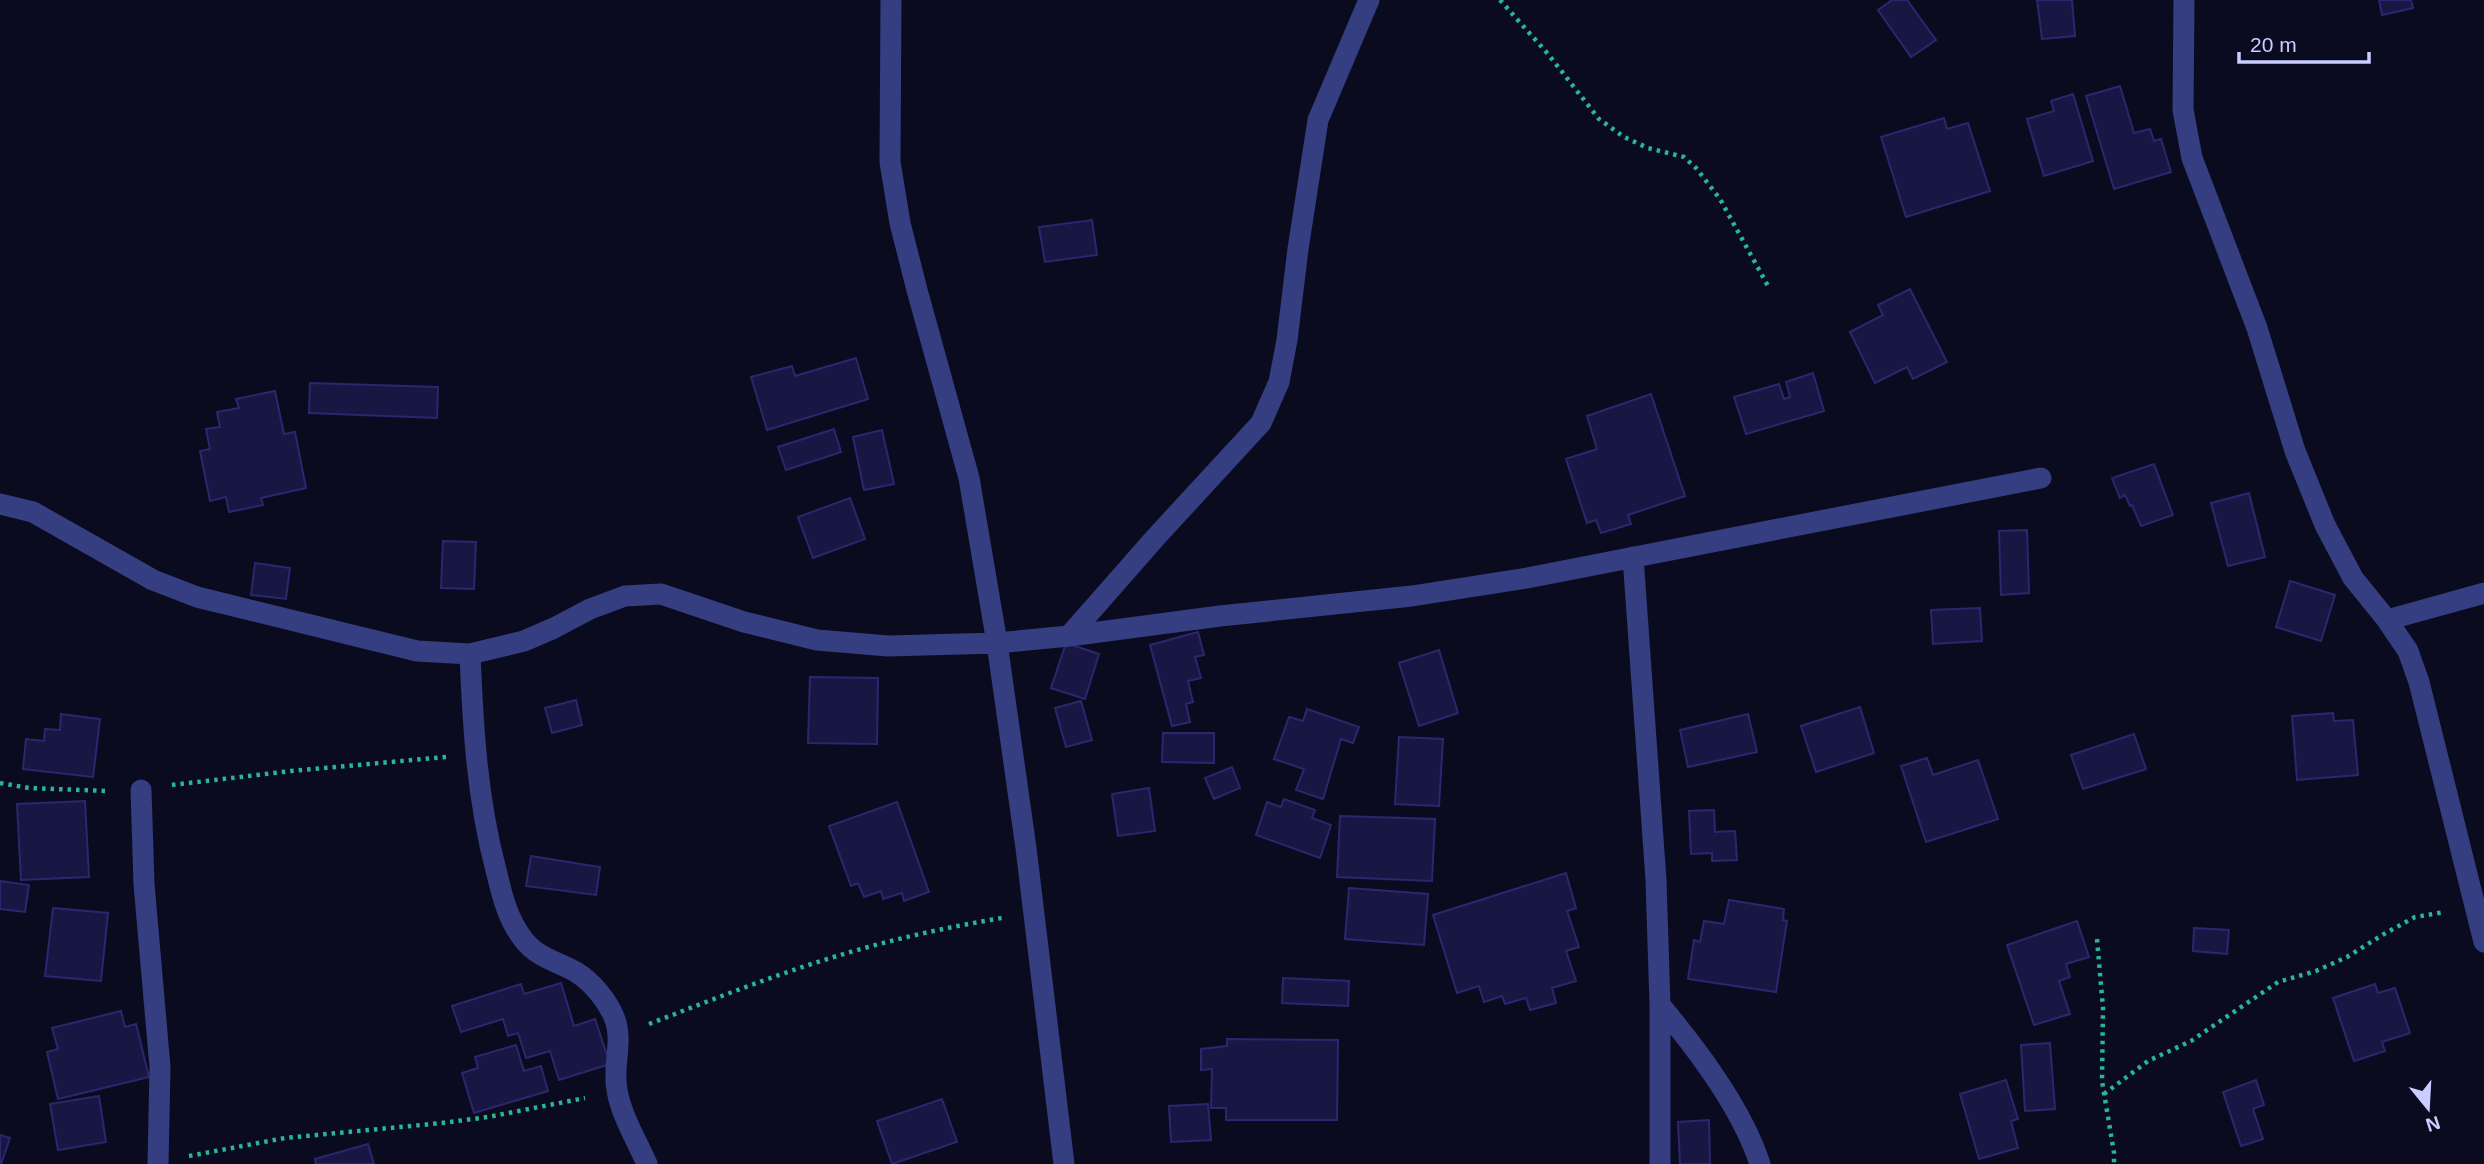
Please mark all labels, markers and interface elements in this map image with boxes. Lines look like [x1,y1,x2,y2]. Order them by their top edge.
scale bar [2239,21,2368,65]
text: 20 m [2250,33,2297,56]
north arrow [2393,1073,2463,1143]
text: N [2423,1112,2443,1136]

